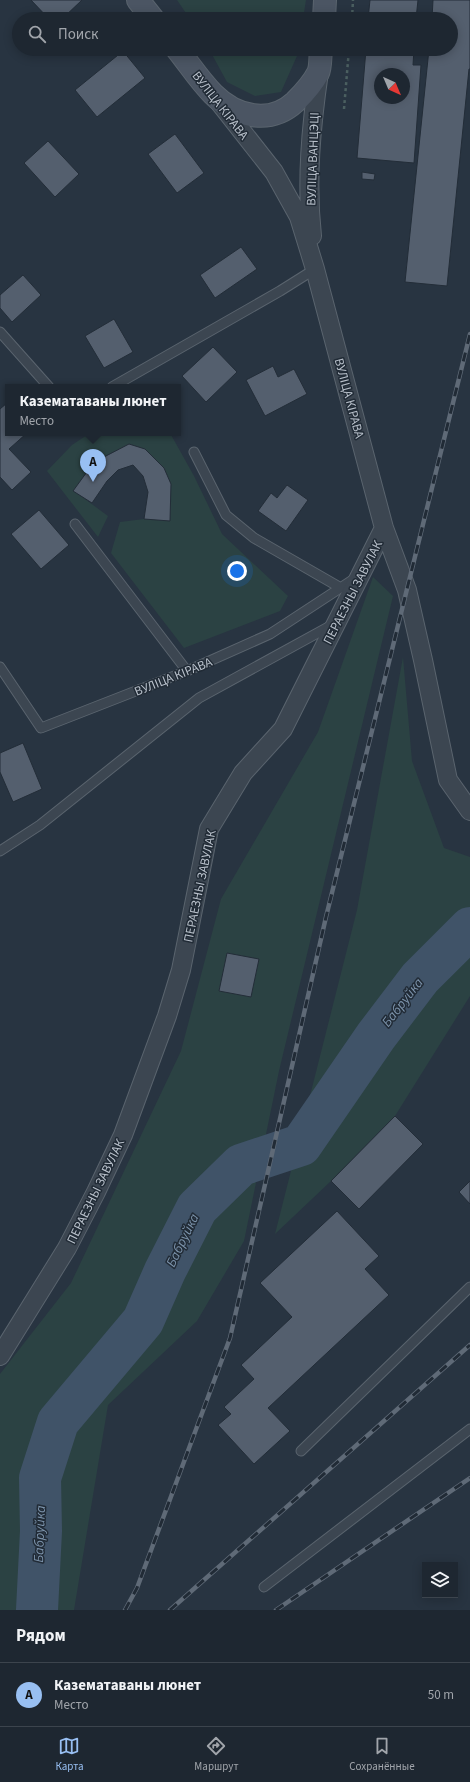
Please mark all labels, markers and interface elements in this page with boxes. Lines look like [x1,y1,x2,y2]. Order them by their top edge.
search box [12,12,458,56]
icon: search [26,23,48,45]
text: Поиск [58,24,99,45]
street label: ВУЛІЦА КІРАВА [188,68,253,144]
north arrow [374,68,410,104]
street label: ВУЛІЦА ВАНЦЭЦІ [302,112,324,206]
street label: ВУЛІЦА КІРАВА [330,356,369,441]
popup [5,384,181,436]
text: Казематаваны люнет [19,391,167,412]
text: Место [19,412,54,430]
pin: A [80,449,106,482]
street label: ПЕРАЕЗНЫ ЗАВУЛАК [319,537,387,648]
your location [227,561,247,581]
street label: ВУЛІЦА КІРАВА [132,653,216,701]
street label: ПЕРАЕЗНЫ ЗАВУЛАК [179,828,221,944]
water label: Бабруйка [377,973,429,1031]
street label: ПЕРАЕЗНЫ ЗАВУЛАК [63,1136,129,1247]
water label: Бабруйка [161,1210,205,1271]
water label: Бабруйка [29,1505,51,1563]
map controls [422,1562,458,1598]
button: layers [422,1562,458,1598]
text: Рядом [16,1624,66,1648]
text: Казематаваны люнет [54,1675,201,1696]
text: A [25,1686,33,1704]
text: 50 m [428,1686,454,1704]
text: Место [54,1696,89,1714]
tab: Карта [55,1735,84,1774]
tab: Маршрут [194,1735,239,1774]
tab: Сохранённые [349,1735,415,1774]

